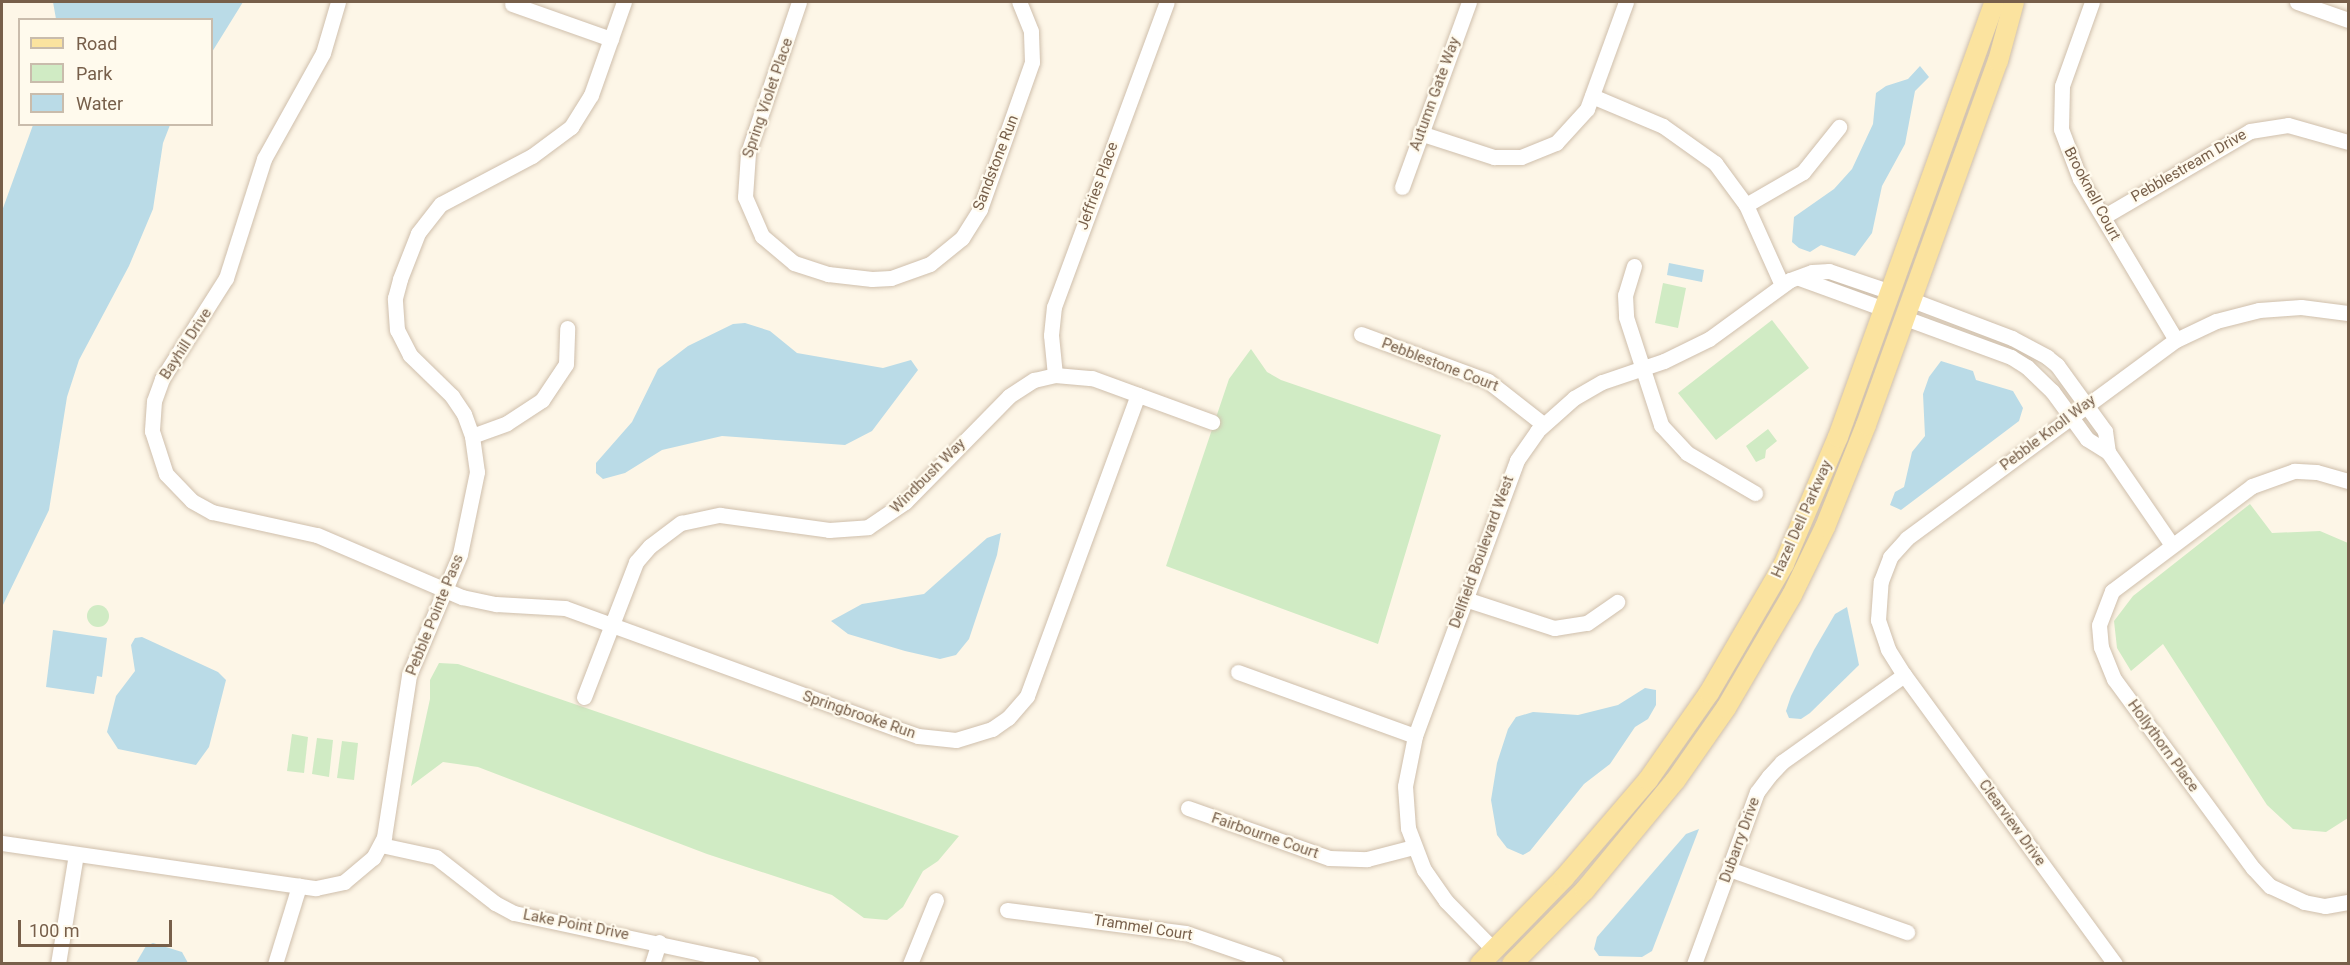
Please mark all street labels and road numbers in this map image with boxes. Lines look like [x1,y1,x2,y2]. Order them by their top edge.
street label: Autumn Gate Way [1406,35,1464,153]
street label: Spring Violet Place [739,36,797,160]
street label: Sandstone Run [970,113,1022,213]
street label: Pebblestream Drive [2128,126,2250,206]
street label: Jeffries Place [1074,140,1122,232]
street label: Brooknell Court [2060,144,2124,244]
street label: Bayhill Drive [156,305,216,383]
street label: Pebblestone Court [1379,334,1501,396]
street label: Pebble Knoll Way [1997,391,2099,475]
street label: Windbush Way [887,435,969,517]
street label: Hazel Dell Parkway [1768,457,1836,581]
street label: Dellfield Boulevard West [1446,473,1518,631]
street label: Pebble Pointe Pass [403,552,467,678]
street label: Springbrooke Run [800,687,918,743]
street label: Hollythorn Place [2124,696,2202,796]
street label: Clearview Drive [1975,776,2049,870]
street label: Dubarry Drive [1716,795,1764,885]
street label: Fairbourne Court [1209,809,1321,863]
street label: Lake Point Drive [521,906,631,944]
street label: Trammel Court [1092,911,1194,945]

